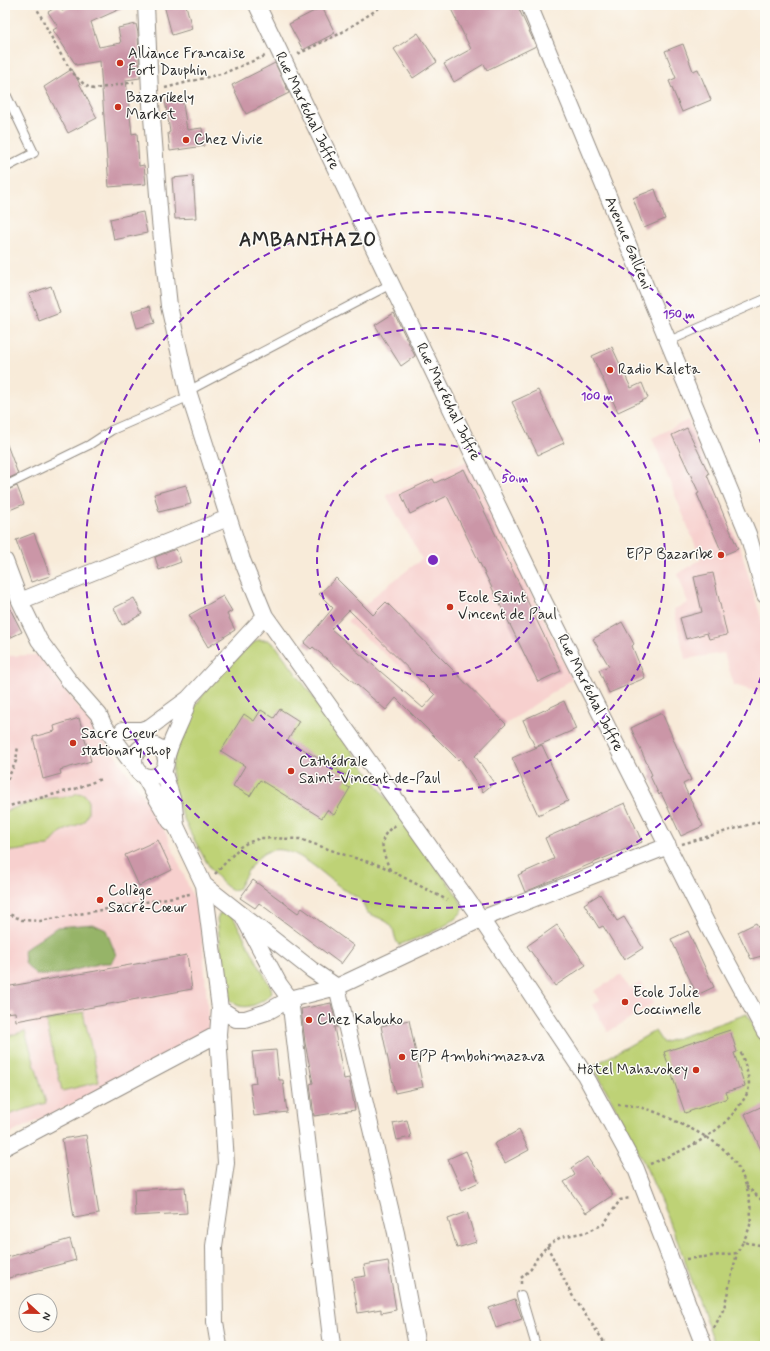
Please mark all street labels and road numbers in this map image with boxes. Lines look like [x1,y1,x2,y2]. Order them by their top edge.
street label: Rue Maréchal Joffre [270,49,344,173]
street label: Avenue Gallieni [599,193,657,293]
street label: Rue Maréchal Joffre [411,340,485,464]
street label: Rue Maréchal Joffre [552,631,628,755]

